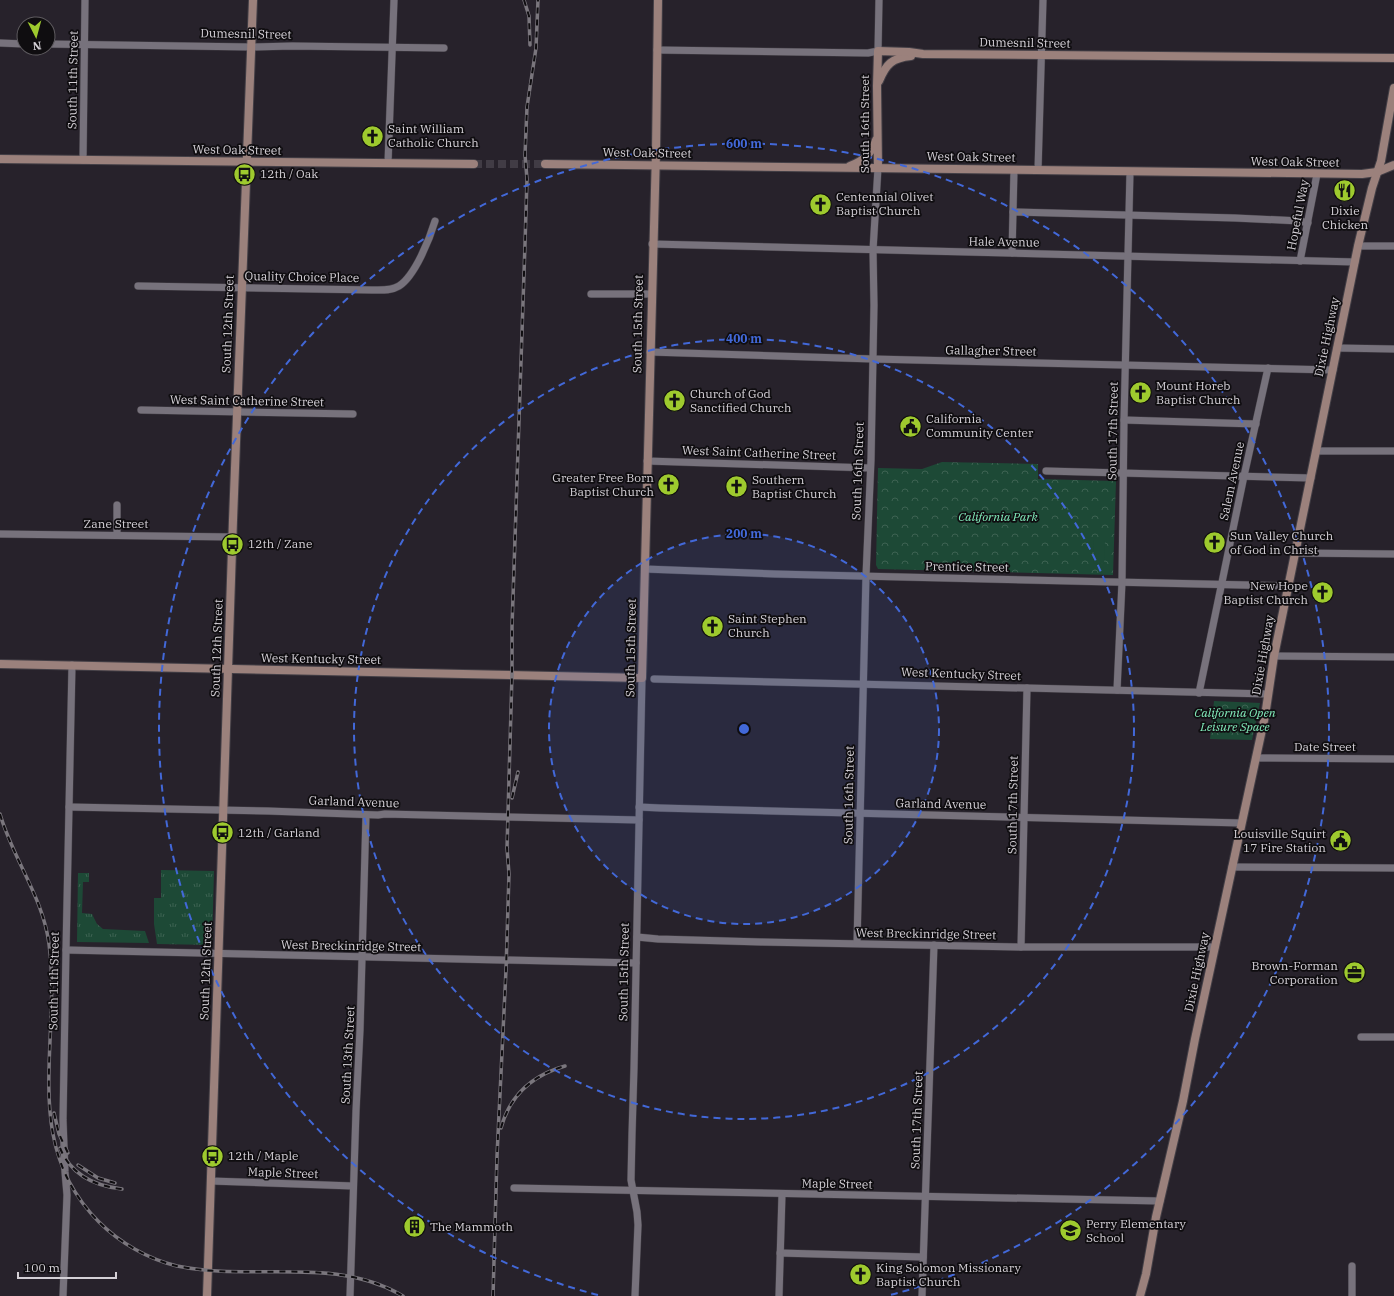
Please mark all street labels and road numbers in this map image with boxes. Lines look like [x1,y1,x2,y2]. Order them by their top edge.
street label: Dumesnil Street [200,25,292,42]
street label: South 11th Street [64,31,81,129]
street label: Dumesnil Street [979,34,1071,51]
street label: South 16th Street [857,75,872,173]
street label: West Oak Street [192,141,282,158]
street label: West Oak Street [602,144,692,161]
street label: West Oak Street [926,148,1016,165]
street label: West Oak Street [1250,153,1340,170]
street label: Hopeful Way [1283,178,1312,252]
street label: Hale Avenue [968,233,1040,250]
street label: Quality Choice Place [245,268,359,285]
street label: South 12th Street [218,275,237,373]
street label: South 15th Street [629,275,646,373]
street label: Dixie Highway [1311,295,1342,378]
street label: Gallagher Street [945,342,1037,359]
street label: South 17th Street [1104,382,1121,480]
street label: West Saint Catherine Street [170,392,324,409]
street label: South 16th Street [848,422,867,520]
street label: Salem Avenue [1216,440,1247,522]
street label: West Saint Catherine Street [682,442,836,463]
street label: Zane Street [84,516,148,531]
street label: Prentice Street [925,558,1009,575]
street label: South 12th Street [207,599,226,697]
street label: South 15th Street [622,599,639,697]
street label: Dixie Highway [1248,613,1277,696]
street label: West Kentucky Street [261,650,381,667]
street label: West Kentucky Street [901,664,1021,683]
street label: Date Street [1294,739,1356,754]
street label: South 16th Street [840,746,857,844]
street label: South 17th Street [1004,756,1021,854]
street label: Garland Avenue [308,792,400,811]
street label: Garland Avenue [896,795,986,812]
street label: South 12th Street [196,922,215,1020]
street label: South 15th Street [615,923,632,1021]
street label: West Breckinridge Street [856,925,996,942]
street label: Dixie Highway [1181,930,1212,1013]
street label: South 11th Street [45,932,62,1030]
street label: West Breckinridge Street [281,937,421,954]
street label: South 13th Street [337,1005,358,1104]
street label: South 17th Street [907,1071,926,1169]
street label: Maple Street [247,1164,319,1181]
street label: Maple Street [801,1175,873,1192]

